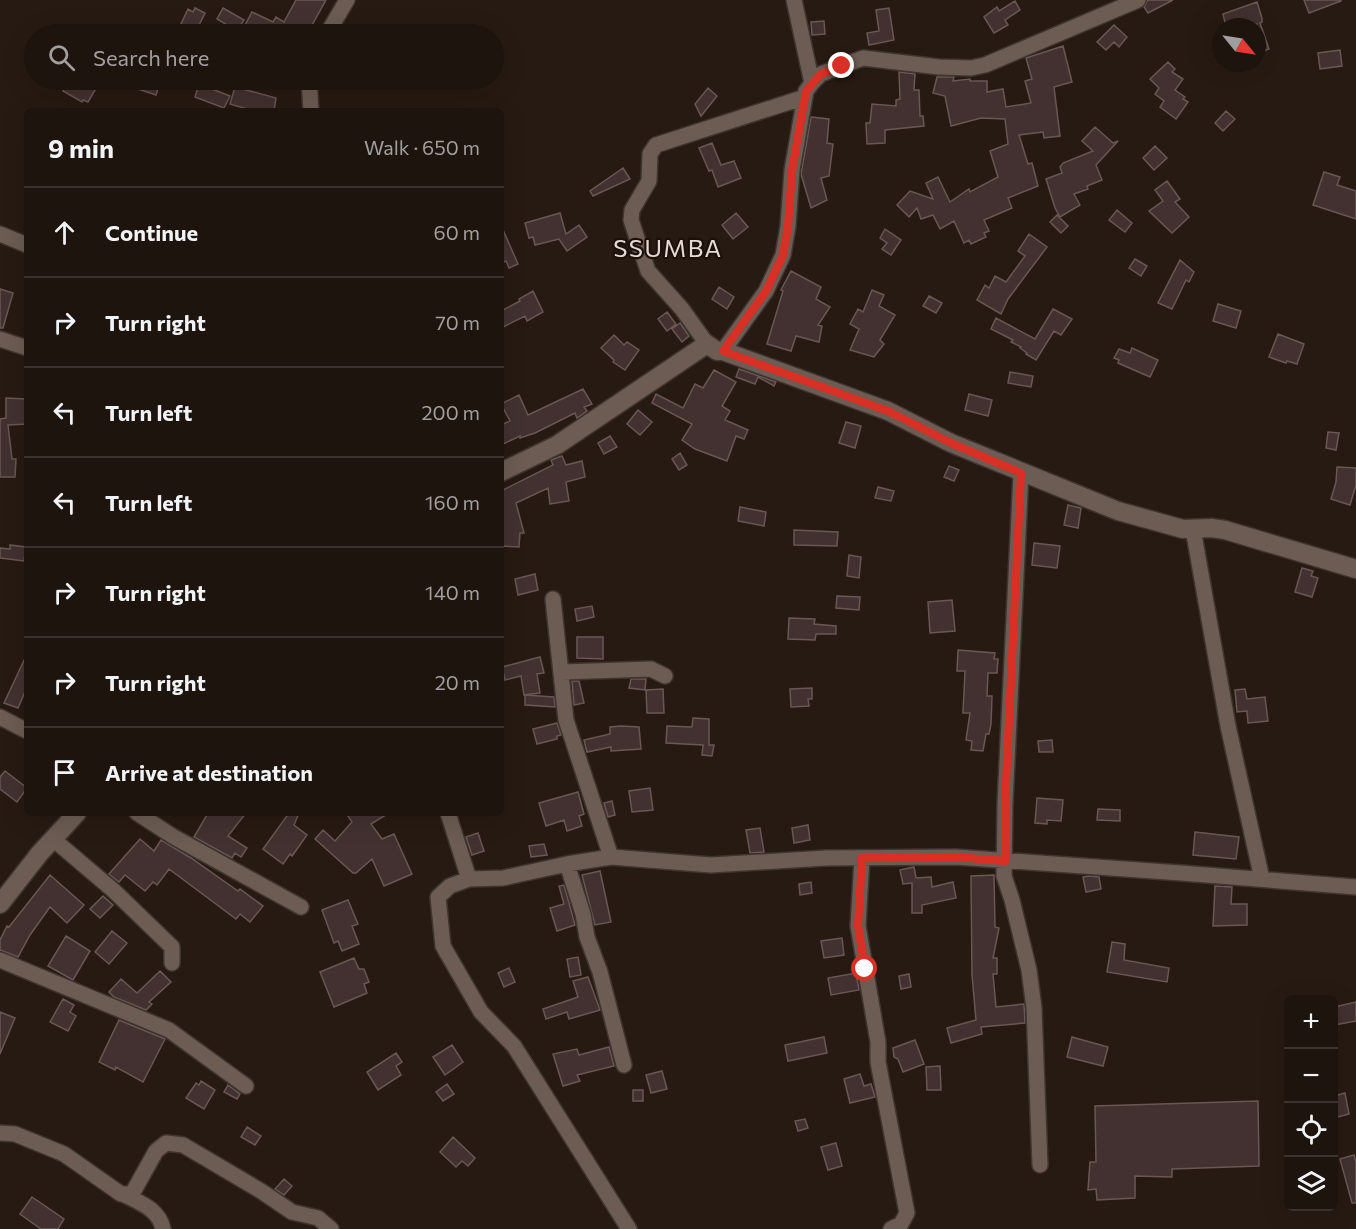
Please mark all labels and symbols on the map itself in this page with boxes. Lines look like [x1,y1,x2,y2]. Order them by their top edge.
north arrow [1212,18,1266,72]
route end [828,52,854,78]
district label: SSUMBA [613,233,723,262]
route start [851,955,877,981]

